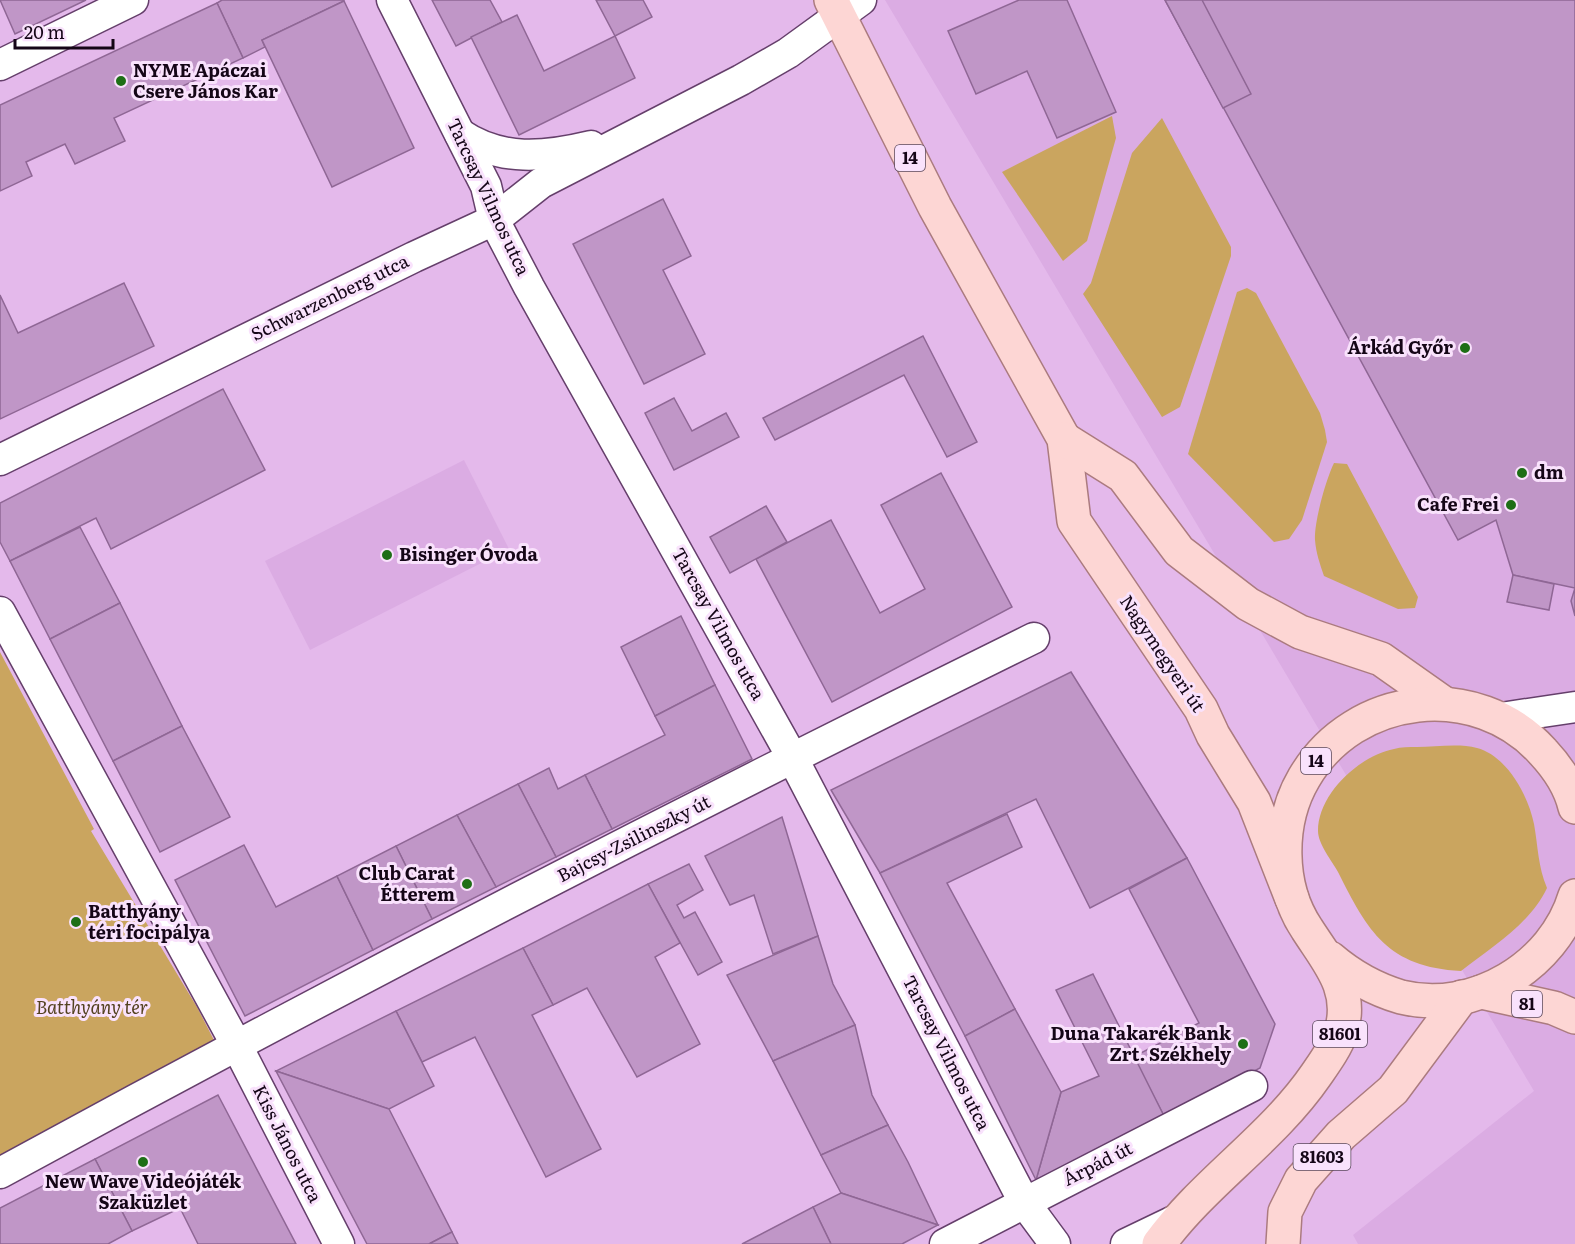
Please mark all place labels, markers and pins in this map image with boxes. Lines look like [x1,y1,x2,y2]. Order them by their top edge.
place label: NYME Apáczai Csere János Kar [133,56,278,104]
marker: NYME Apáczai Csere János Kar [114,74,128,88]
place label: Árkád Győr [1347,333,1453,360]
marker: Árkád Győr [1458,341,1472,355]
place label: dm [1534,458,1564,485]
marker: dm [1515,466,1529,480]
place label: Cafe Frei [1417,490,1499,517]
marker: Cafe Frei [1504,498,1518,512]
place label: Bisinger Óvoda [399,540,539,567]
marker: Bisinger Óvoda [380,548,394,562]
place label: Club Carat Étterem [359,859,455,907]
marker: Club Carat Étterem [460,877,474,891]
place label: Batthyány téri focipálya [88,897,211,945]
marker: Batthyány téri focipálya [69,915,83,929]
place label: Duna Takarék Bank Zrt. Székhely [1051,1019,1232,1067]
marker: Duna Takarék Bank Zrt. Székhely [1236,1037,1250,1051]
marker: New Wave Videójáték Szaküzlet [136,1155,150,1169]
place label: New Wave Videójáték Szaküzlet [45,1167,242,1215]

